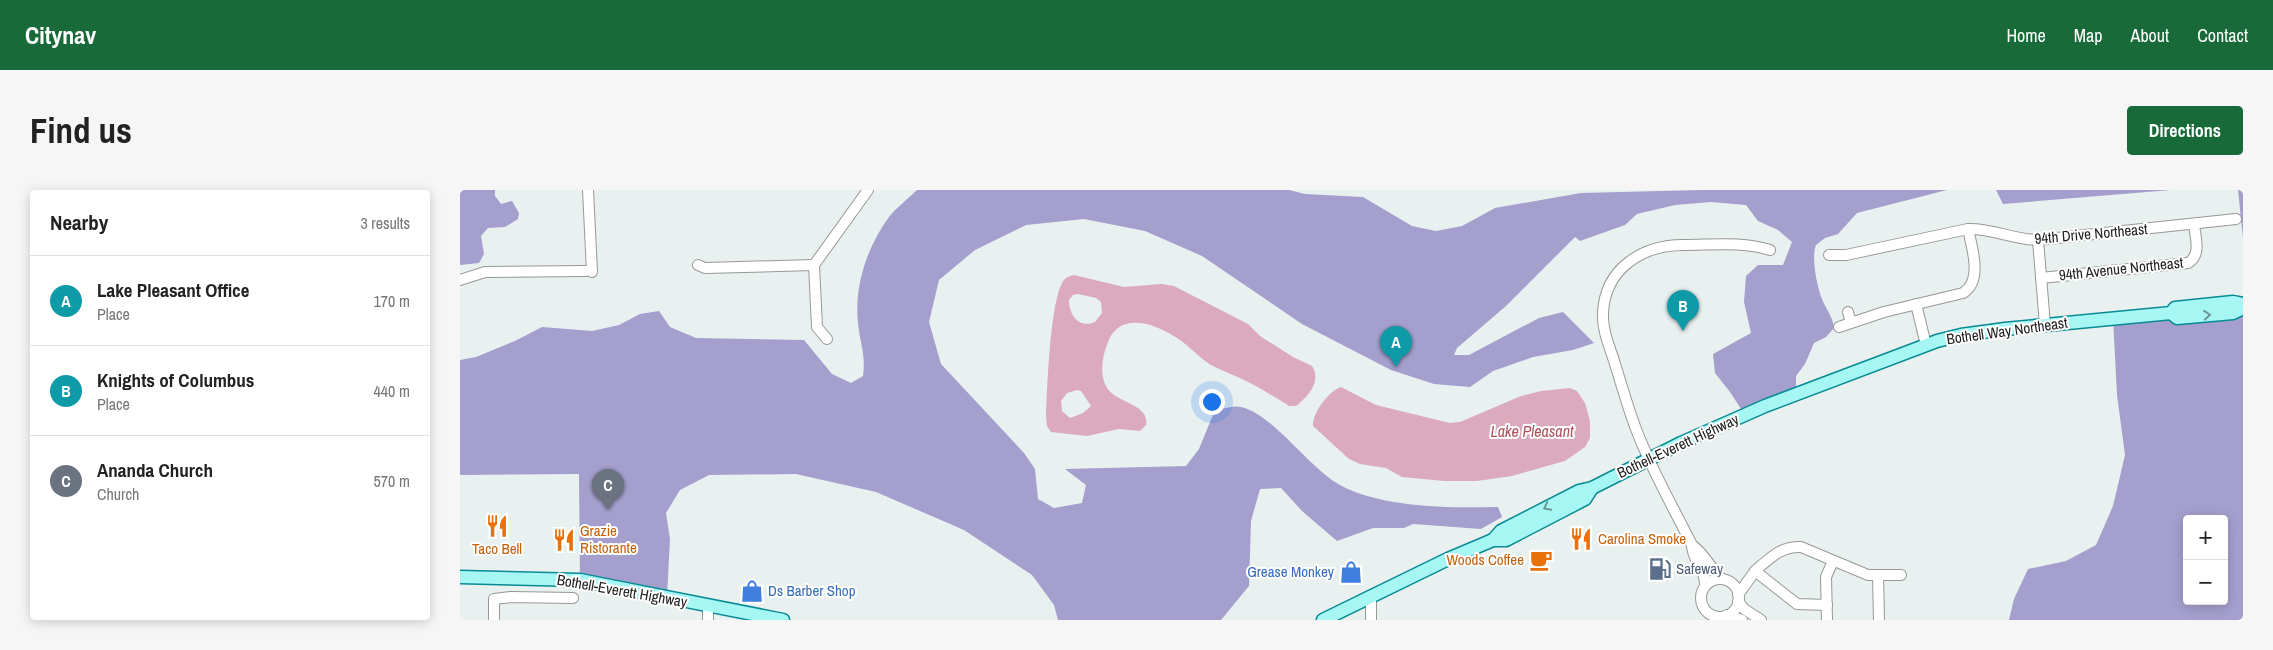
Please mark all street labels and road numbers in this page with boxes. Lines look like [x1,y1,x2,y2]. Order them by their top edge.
street label: 94th Drive Northeast [2034,218,2149,249]
street label: 94th Avenue Northeast [2058,251,2185,285]
street label: Bothell Way Northeast [1945,312,2069,349]
street label: Bothell-Everett Highway [1614,408,1743,483]
street label: Bothell-Everett Highway [555,569,690,612]

